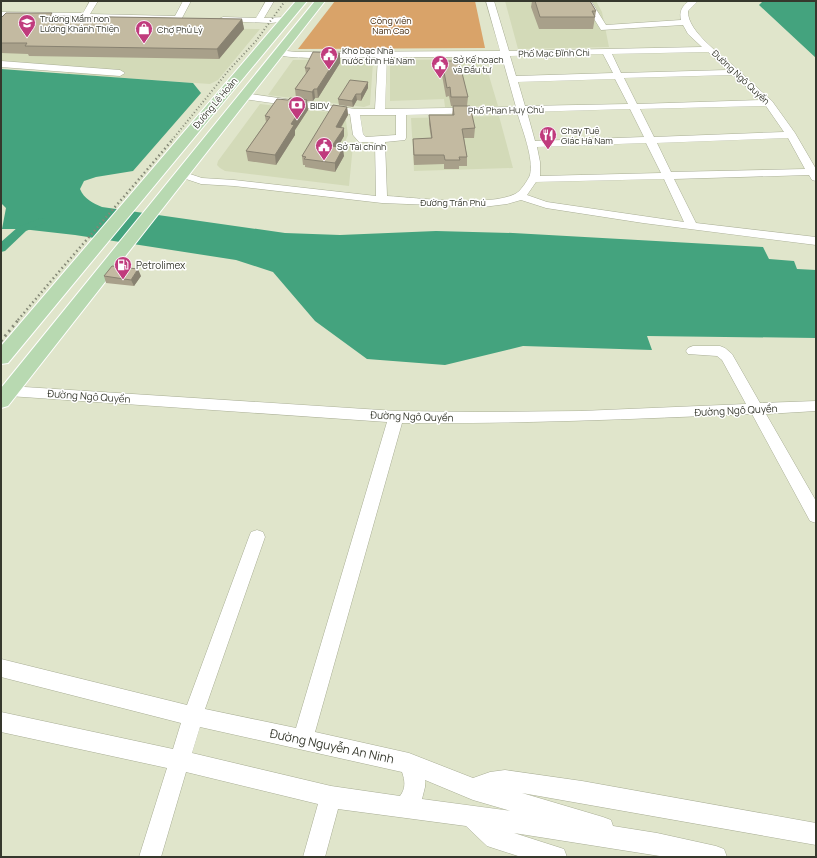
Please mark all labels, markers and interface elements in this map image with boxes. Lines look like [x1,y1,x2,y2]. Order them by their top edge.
place label: Trường Mầm non Lương Khánh Thiện [40,12,119,35]
school or university icon: Trường Mầm non Lương Khánh Thiện [17,13,37,38]
park label: Công viên Nam Cao [370,14,412,37]
shop icon: Chợ Phủ Lý [134,19,154,44]
place label: Chợ Phủ Lý [157,23,203,36]
place label: Kho bạc Nhà nước tỉnh Hà Nam [342,44,415,67]
public building icon: Kho bạc Nhà nước tỉnh Hà Nam [319,45,339,70]
street label: Phố Mạc Đĩnh Chi [518,46,590,60]
street label: Đường Ngô Quyền [709,47,773,107]
place label: Sở Kế hoạch và Đầu tư [453,53,504,76]
public building icon: Sở Kế hoạch và Đầu tư [430,54,450,79]
street label: Đường Lê Hoàn [190,75,240,131]
bank icon: BIDV [287,95,307,120]
place label: BIDV [310,99,329,112]
street label: Phố Phan Huy Chú [468,103,544,117]
place label: Chay Tuệ Giác Hà Nam [561,124,613,147]
restaurant icon: Chay Tuệ Giác Hà Nam [538,125,558,150]
public building icon: Sở Tài chính [314,136,334,161]
place label: Sở Tài chính [337,140,386,153]
street label: Đường Trần Phú [420,196,486,209]
fuel station icon: Petrolimex [113,255,133,280]
place label: Petrolimex [136,258,186,272]
street label: Đường Ngô Quyền [47,386,131,406]
street label: Đường Ngô Quyền [694,401,778,419]
street label: Đường Ngô Quyền [370,408,454,424]
street label: Đường Nguyễn An Ninh [268,725,396,767]

